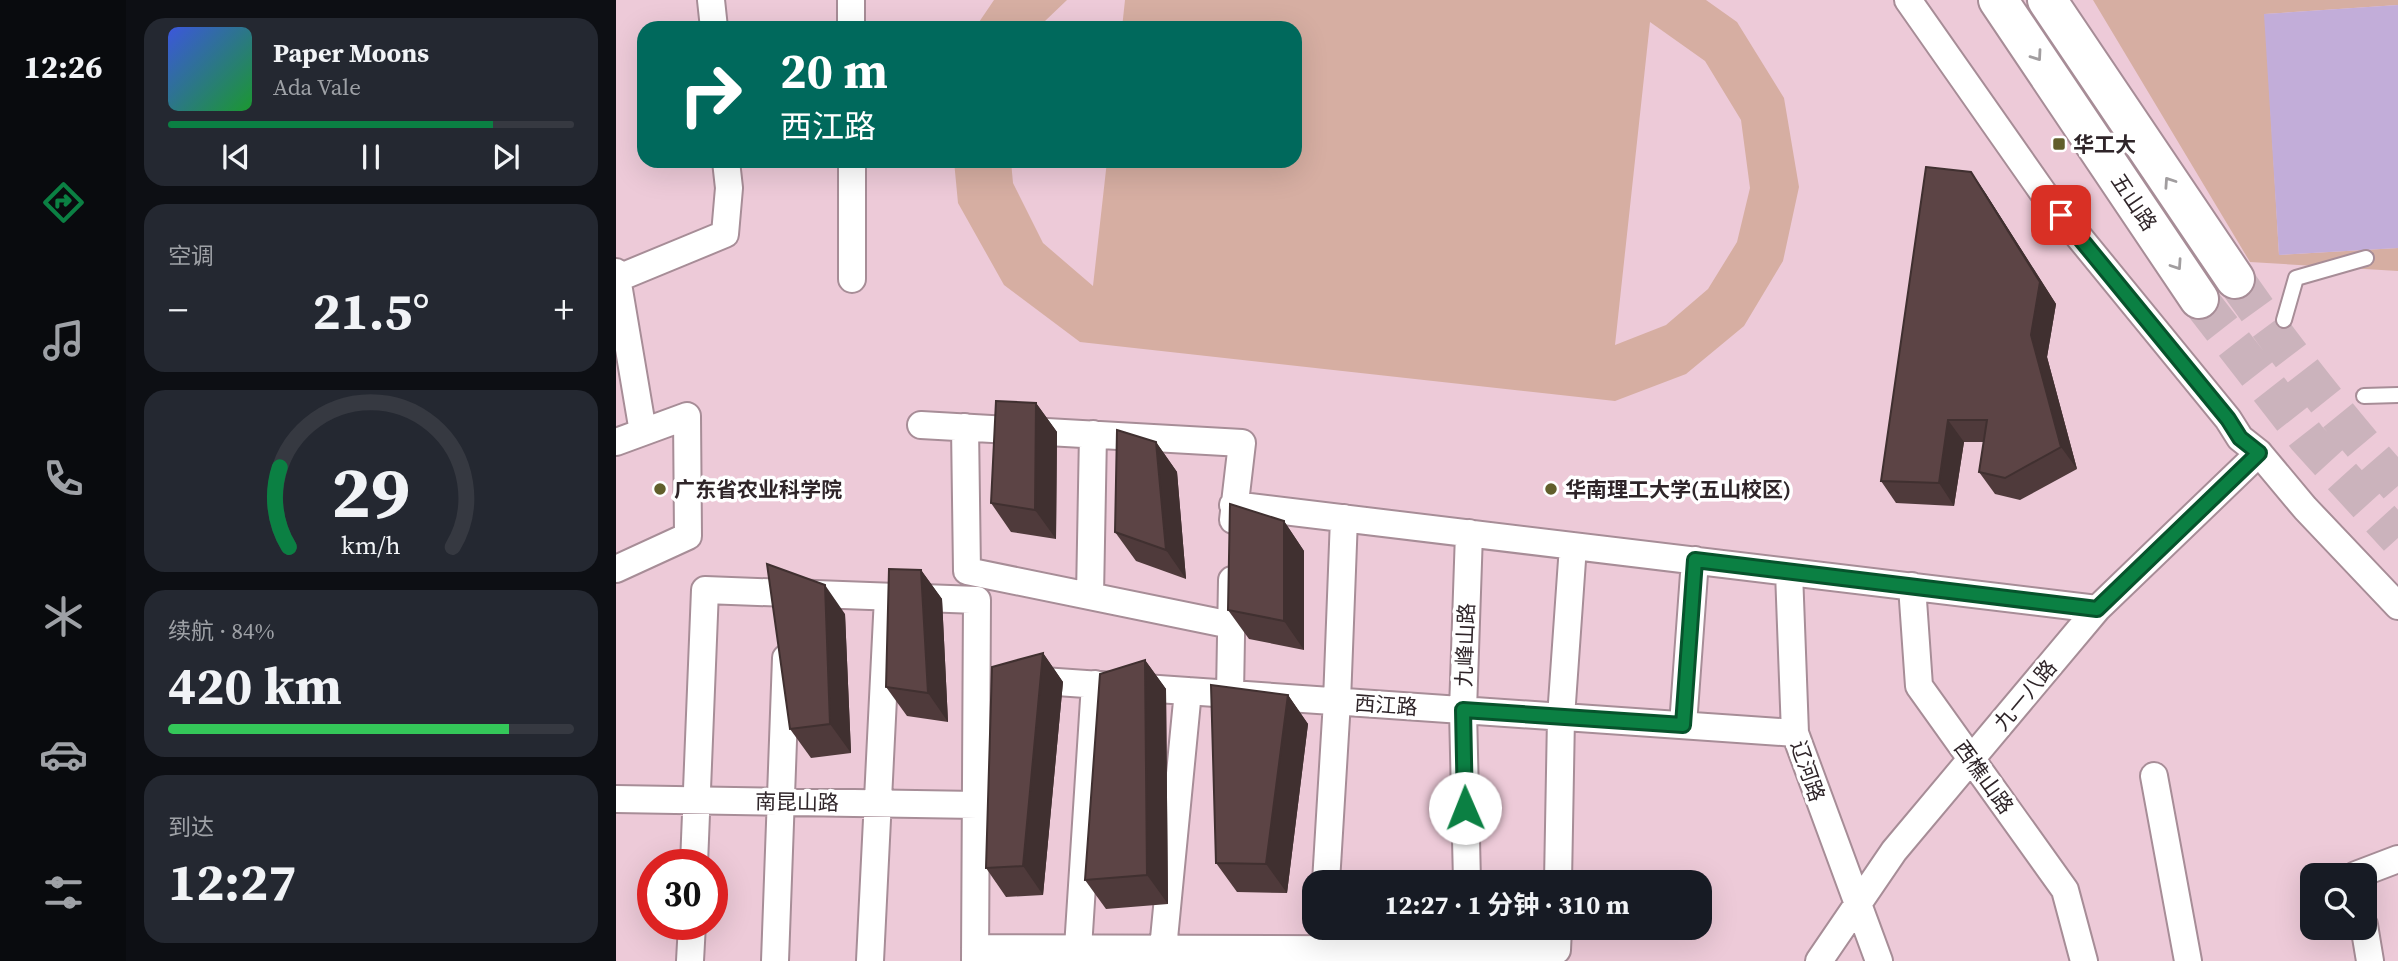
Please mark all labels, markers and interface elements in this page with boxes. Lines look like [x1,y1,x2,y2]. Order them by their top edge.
text: Paper Moons [273,35,429,71]
text: 20 m [780,37,888,104]
text: 12:26 [24,45,102,89]
one-way arrow [2029,48,2041,61]
icon: right [665,49,756,140]
text: Ada Vale [273,71,361,103]
text: 西江路 [780,105,876,149]
place label: 华工大 [2073,130,2136,159]
marker: 华工大 [2051,136,2067,152]
icon: previous [217,138,255,176]
icon: pause [352,138,390,176]
icon: next [487,138,525,176]
street label: 五山路 [2104,168,2164,236]
one-way arrow [2165,176,2178,189]
icon: directions [39,178,88,227]
pin [2031,185,2091,245]
icon: arrive [2042,196,2080,234]
text: 空调 [168,240,214,272]
one-way arrow [2169,258,2182,271]
text: 21.5° [312,275,430,346]
text: − [168,284,188,336]
text: + [554,284,574,336]
icon: music [39,316,88,365]
text: 29 [332,442,410,541]
icon: phone [39,454,88,503]
place label: 广东省农业科学院 [674,475,842,504]
place label: 华南理工大学(五山校区) [1565,475,1791,504]
marker: 广东省农业科学院 [652,481,668,497]
marker: 华南理工大学(五山校区) [1543,481,1559,497]
text: km/h [341,527,401,561]
icon: climate [39,592,88,641]
street label: 九峰山路 [1449,603,1481,687]
text: 续航 · 84% [168,615,275,647]
text: 420 km [168,650,342,721]
street label: 九一八路 [1987,654,2063,736]
street label: 西江路 [1354,688,1418,722]
icon: car [39,730,88,779]
street label: 西樵山路 [1948,734,2020,820]
street label: 辽河路 [1784,736,1832,806]
position arrow [1428,771,1502,845]
street label: 南昆山路 [755,787,839,817]
text: 到达 [168,811,214,843]
text: 12:27 [168,846,296,917]
speed limit sign: 30 [637,849,728,940]
map controls [2300,863,2377,940]
button: search [2300,863,2377,940]
icon: filters [39,868,88,917]
text: 12:27 · 1 分钟 · 310 m [1384,887,1630,923]

